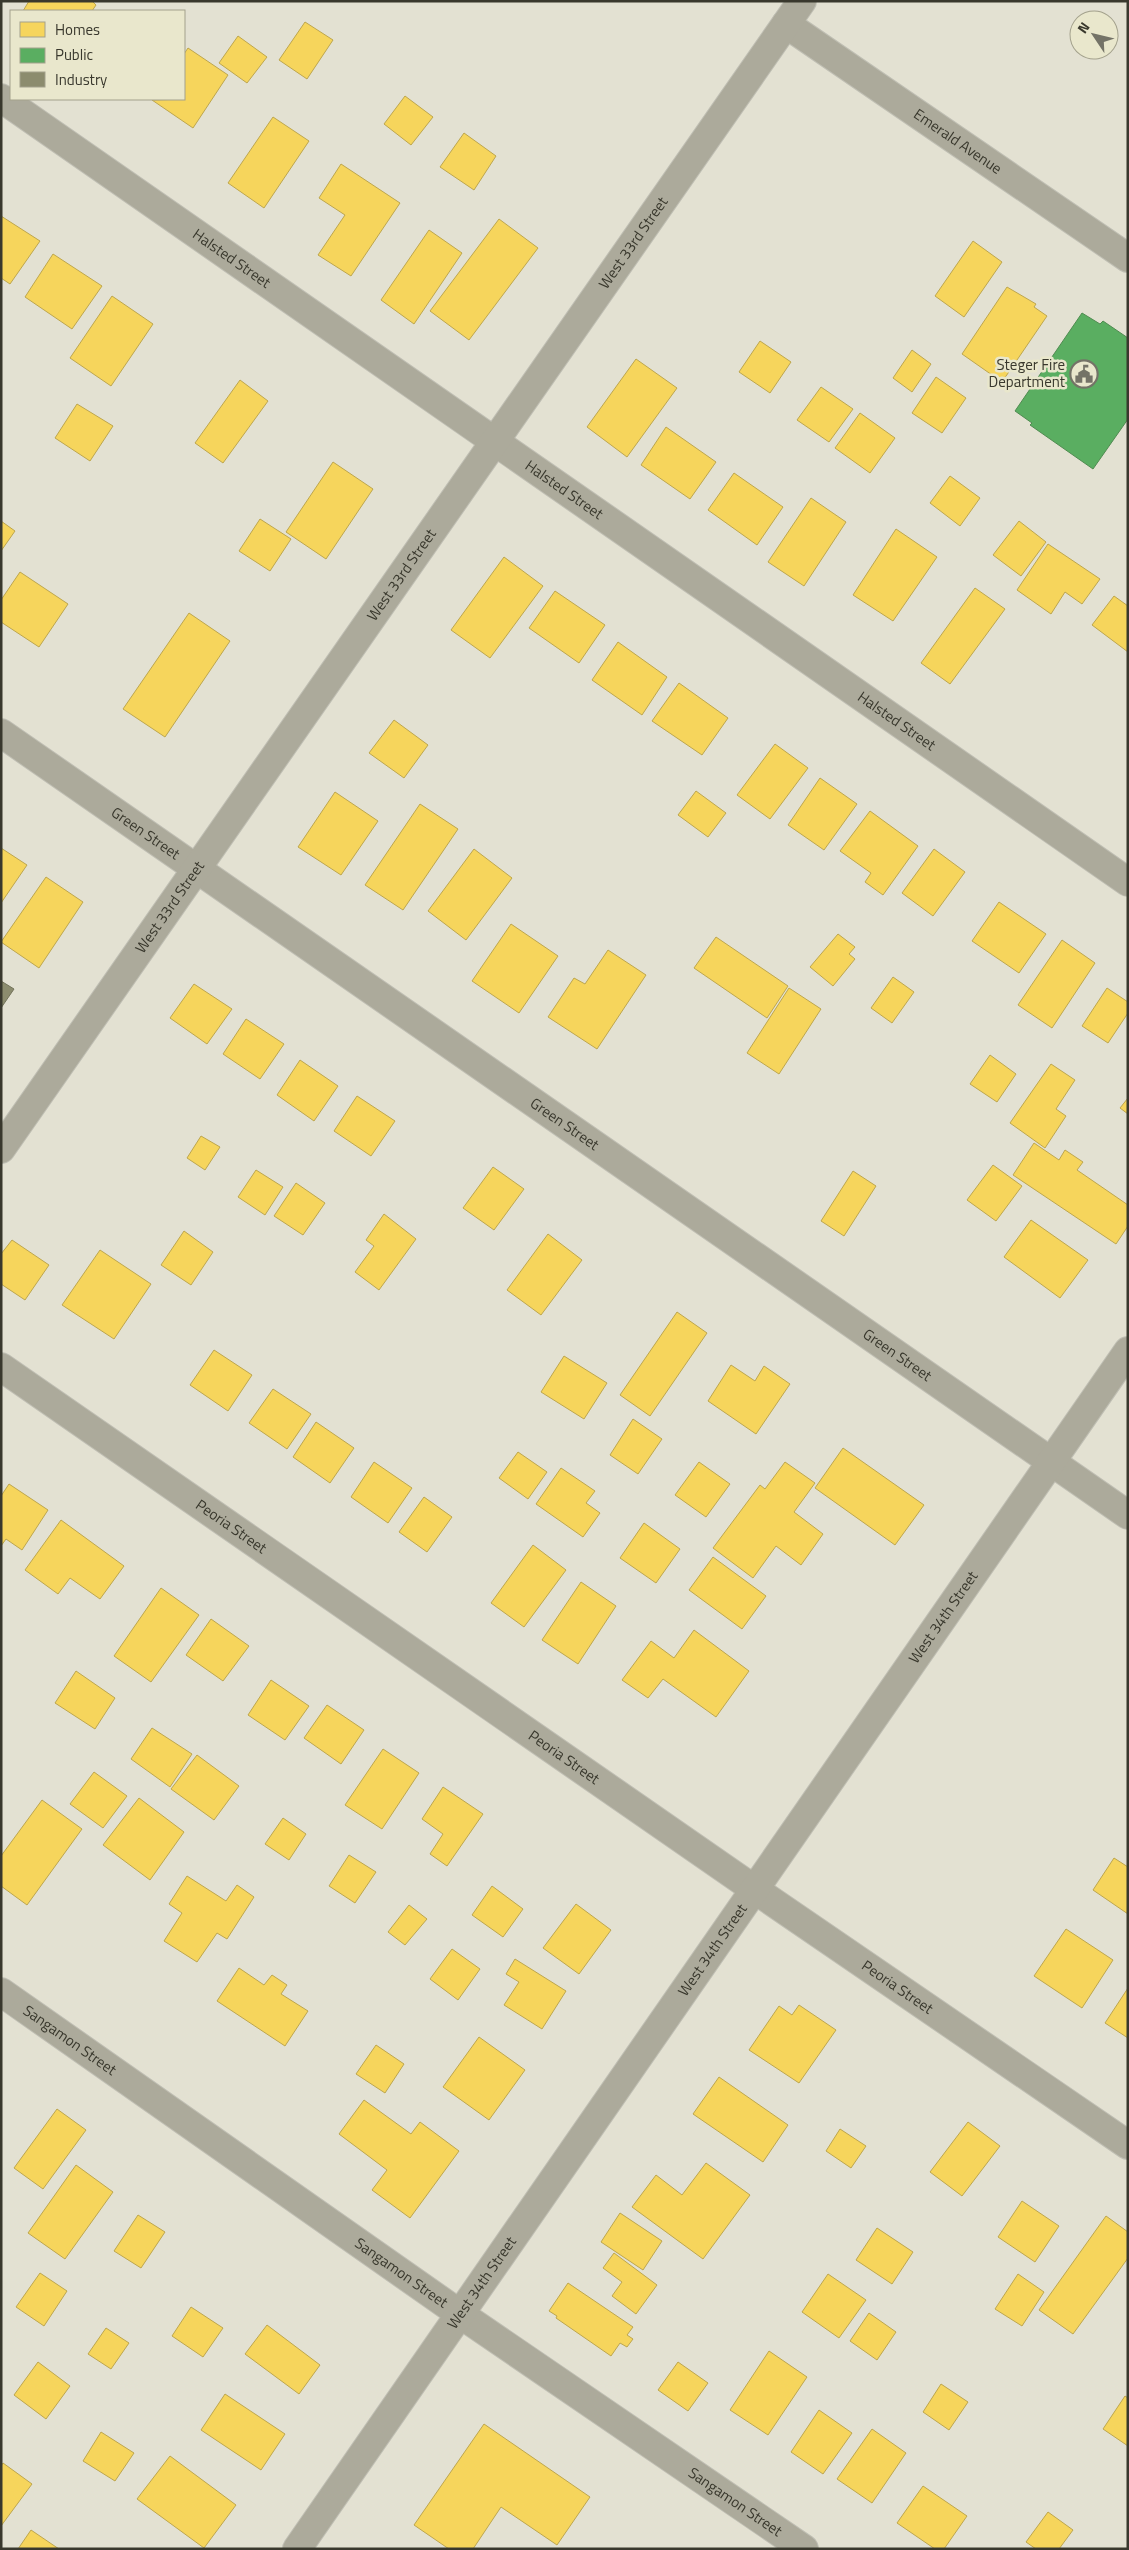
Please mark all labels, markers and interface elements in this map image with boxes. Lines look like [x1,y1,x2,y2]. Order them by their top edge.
legend [10,10,185,100]
north arrow [1069,10,1119,60]
text: N [1072,17,1094,37]
text: Homes [55,18,100,41]
text: Public [55,43,93,66]
text: Industry [55,68,107,91]
street label: Emerald Avenue [909,103,1007,180]
street label: West 33rd Street [593,191,674,293]
street label: Halsted Street [188,223,276,294]
place label: Steger Fire Department [988,353,1066,393]
public building icon: Steger Fire Department [1069,359,1099,389]
street label: Halsted Street [521,454,609,525]
street label: West 33rd Street [361,523,442,625]
street label: Halsted Street [853,685,941,756]
street label: Green Street [107,801,186,865]
street label: West 33rd Street [129,855,210,958]
street label: Green Street [526,1092,605,1156]
street label: Green Street [858,1322,937,1387]
street label: Peoria Street [191,1493,272,1559]
street label: West 34th Street [903,1565,984,1668]
street label: Peoria Street [524,1724,605,1790]
street label: West 34th Street [672,1898,753,2001]
street label: Peoria Street [857,1954,939,2020]
street label: Sangamon Street [19,1999,122,2081]
street label: West 34th Street [441,2231,522,2334]
street label: Sangamon Street [350,2232,454,2314]
street label: Sangamon Street [684,2461,788,2542]

